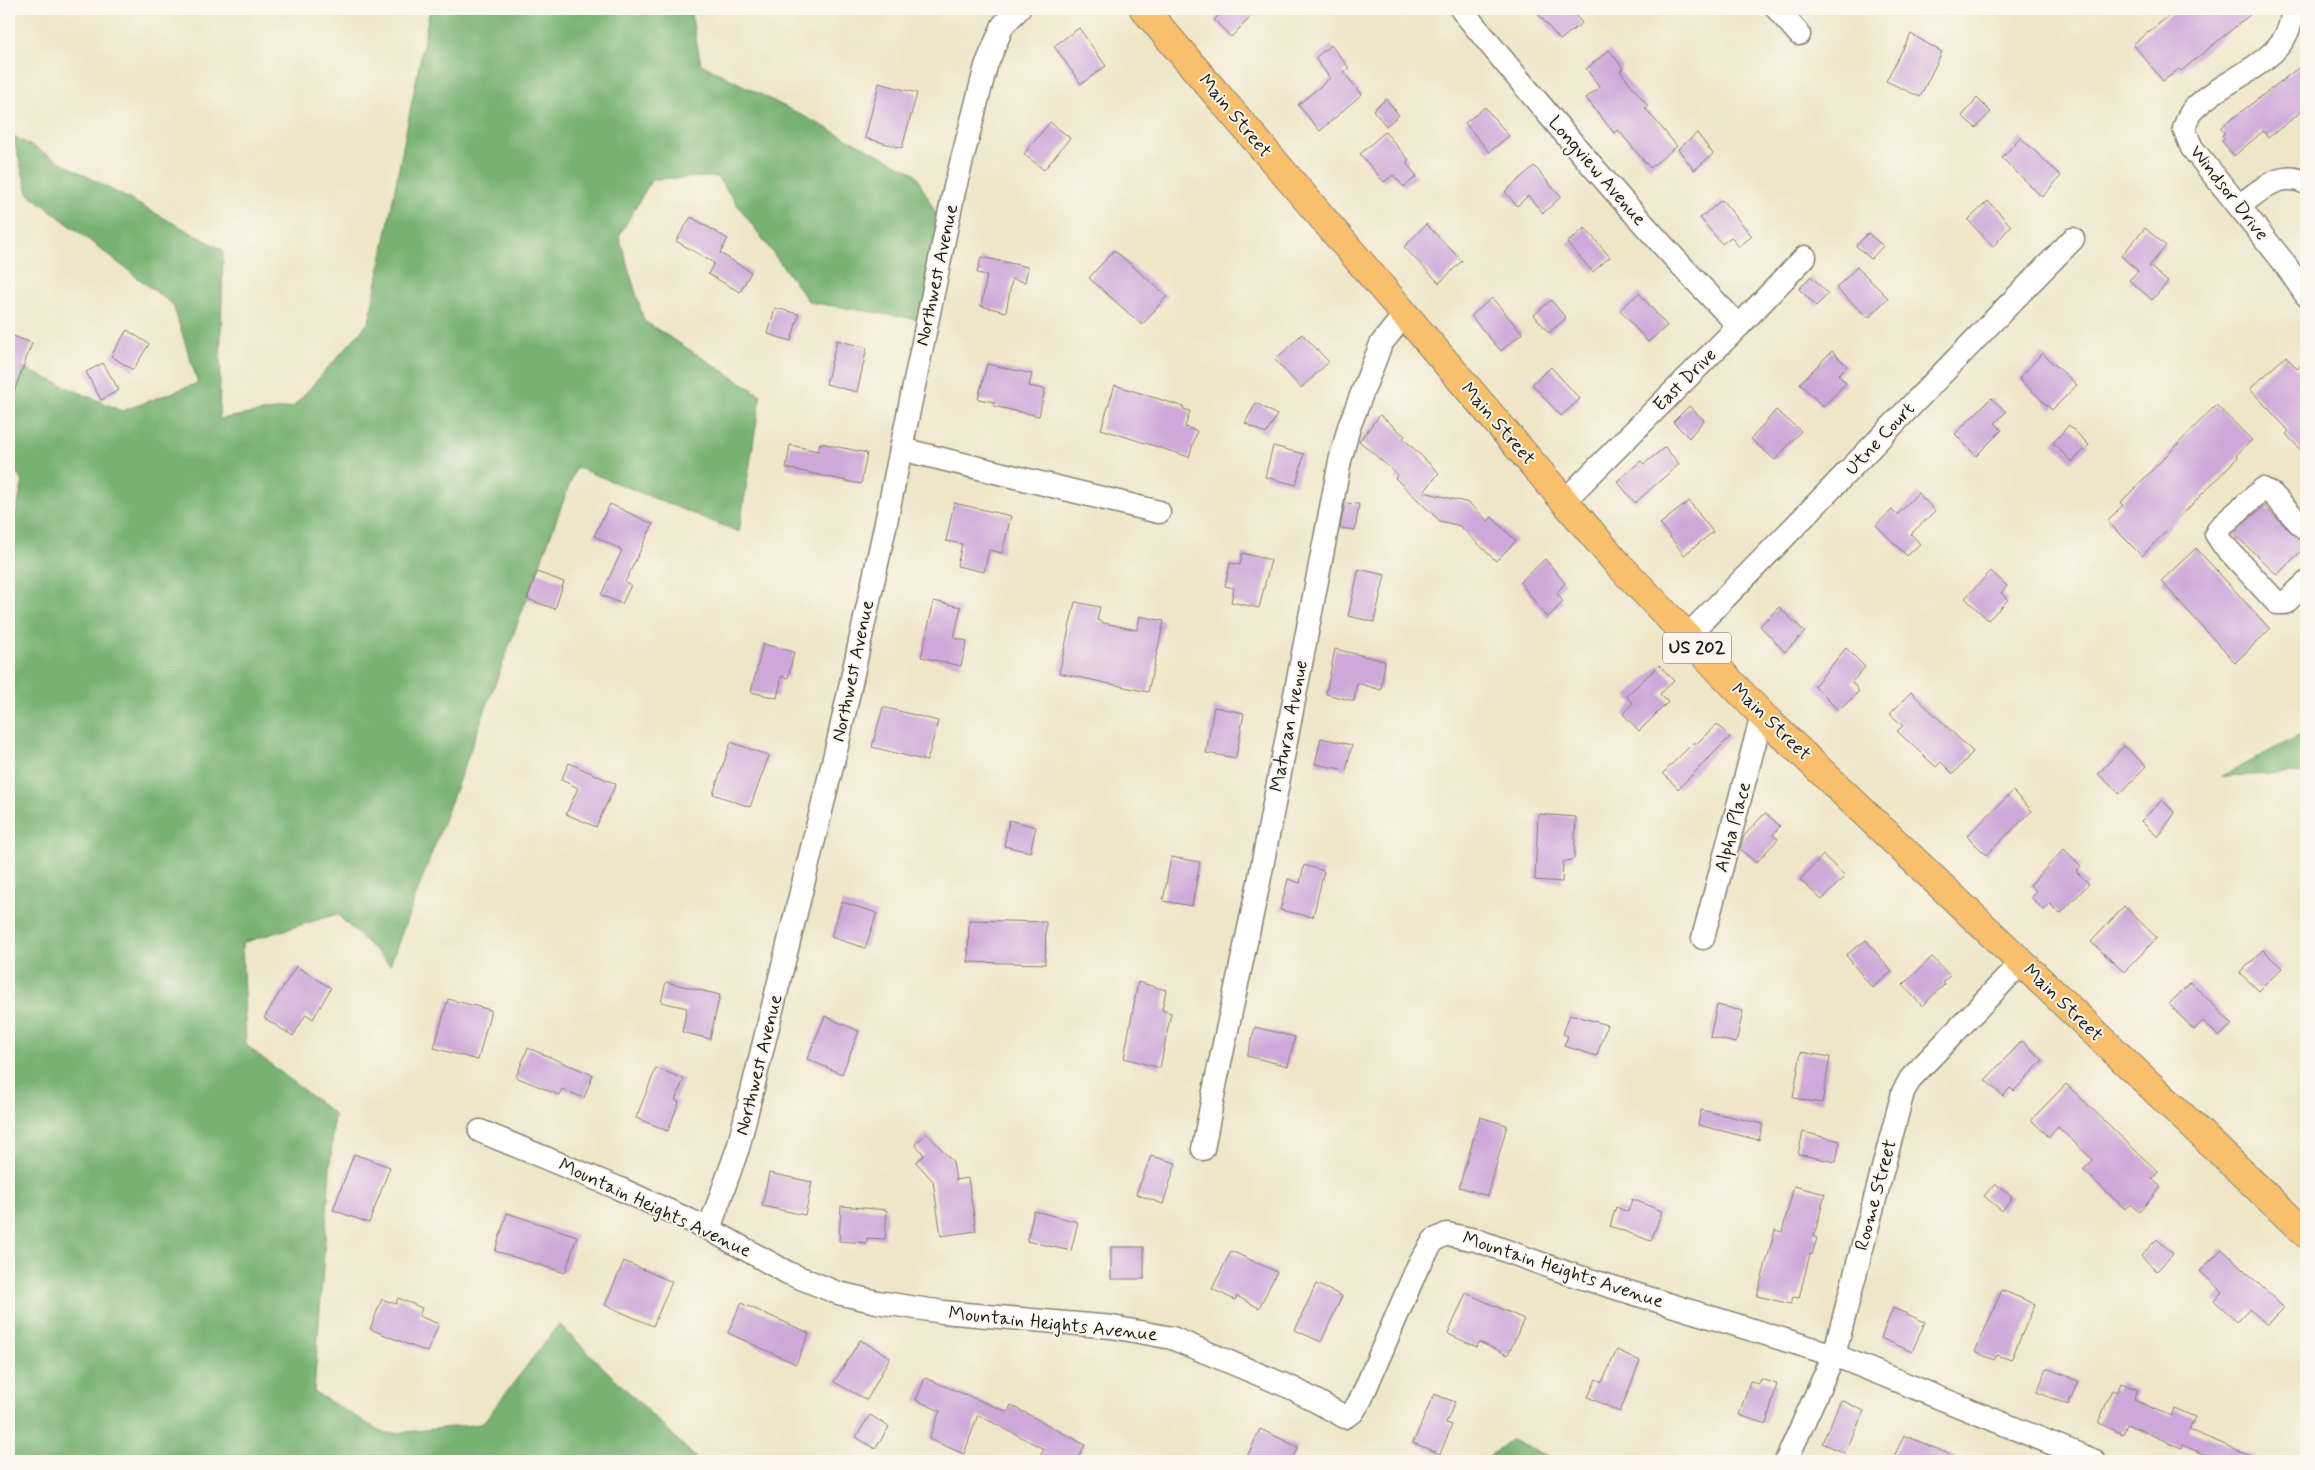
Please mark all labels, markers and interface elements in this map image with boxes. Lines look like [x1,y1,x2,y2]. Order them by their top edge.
street label: Main Street [1193,69,1277,163]
street label: Longview Avenue [1541,111,1652,233]
street label: Windsor Drive [2184,140,2274,246]
street label: Northwest Avenue [910,202,964,348]
street label: East Drive [1648,343,1722,417]
street label: Main Street [1455,377,1541,471]
street label: Utne Court [1840,397,1920,481]
street label: Northwest Avenue [826,598,880,744]
road number: US 202 [1663,632,1731,664]
street label: Maturan Avenue [1264,658,1314,794]
street label: Main Street [1726,678,1816,766]
street label: Alpha Place [1709,779,1757,875]
street label: Main Street [2018,959,2108,1047]
street label: Northwest Avenue [729,992,789,1138]
street label: Roome Street [1849,1137,1903,1253]
street label: Mountain Heights Avenue [554,1152,755,1265]
street label: Mountain Heights Avenue [1459,1226,1667,1315]
street label: Mountain Heights Avenue [947,1301,1159,1348]

